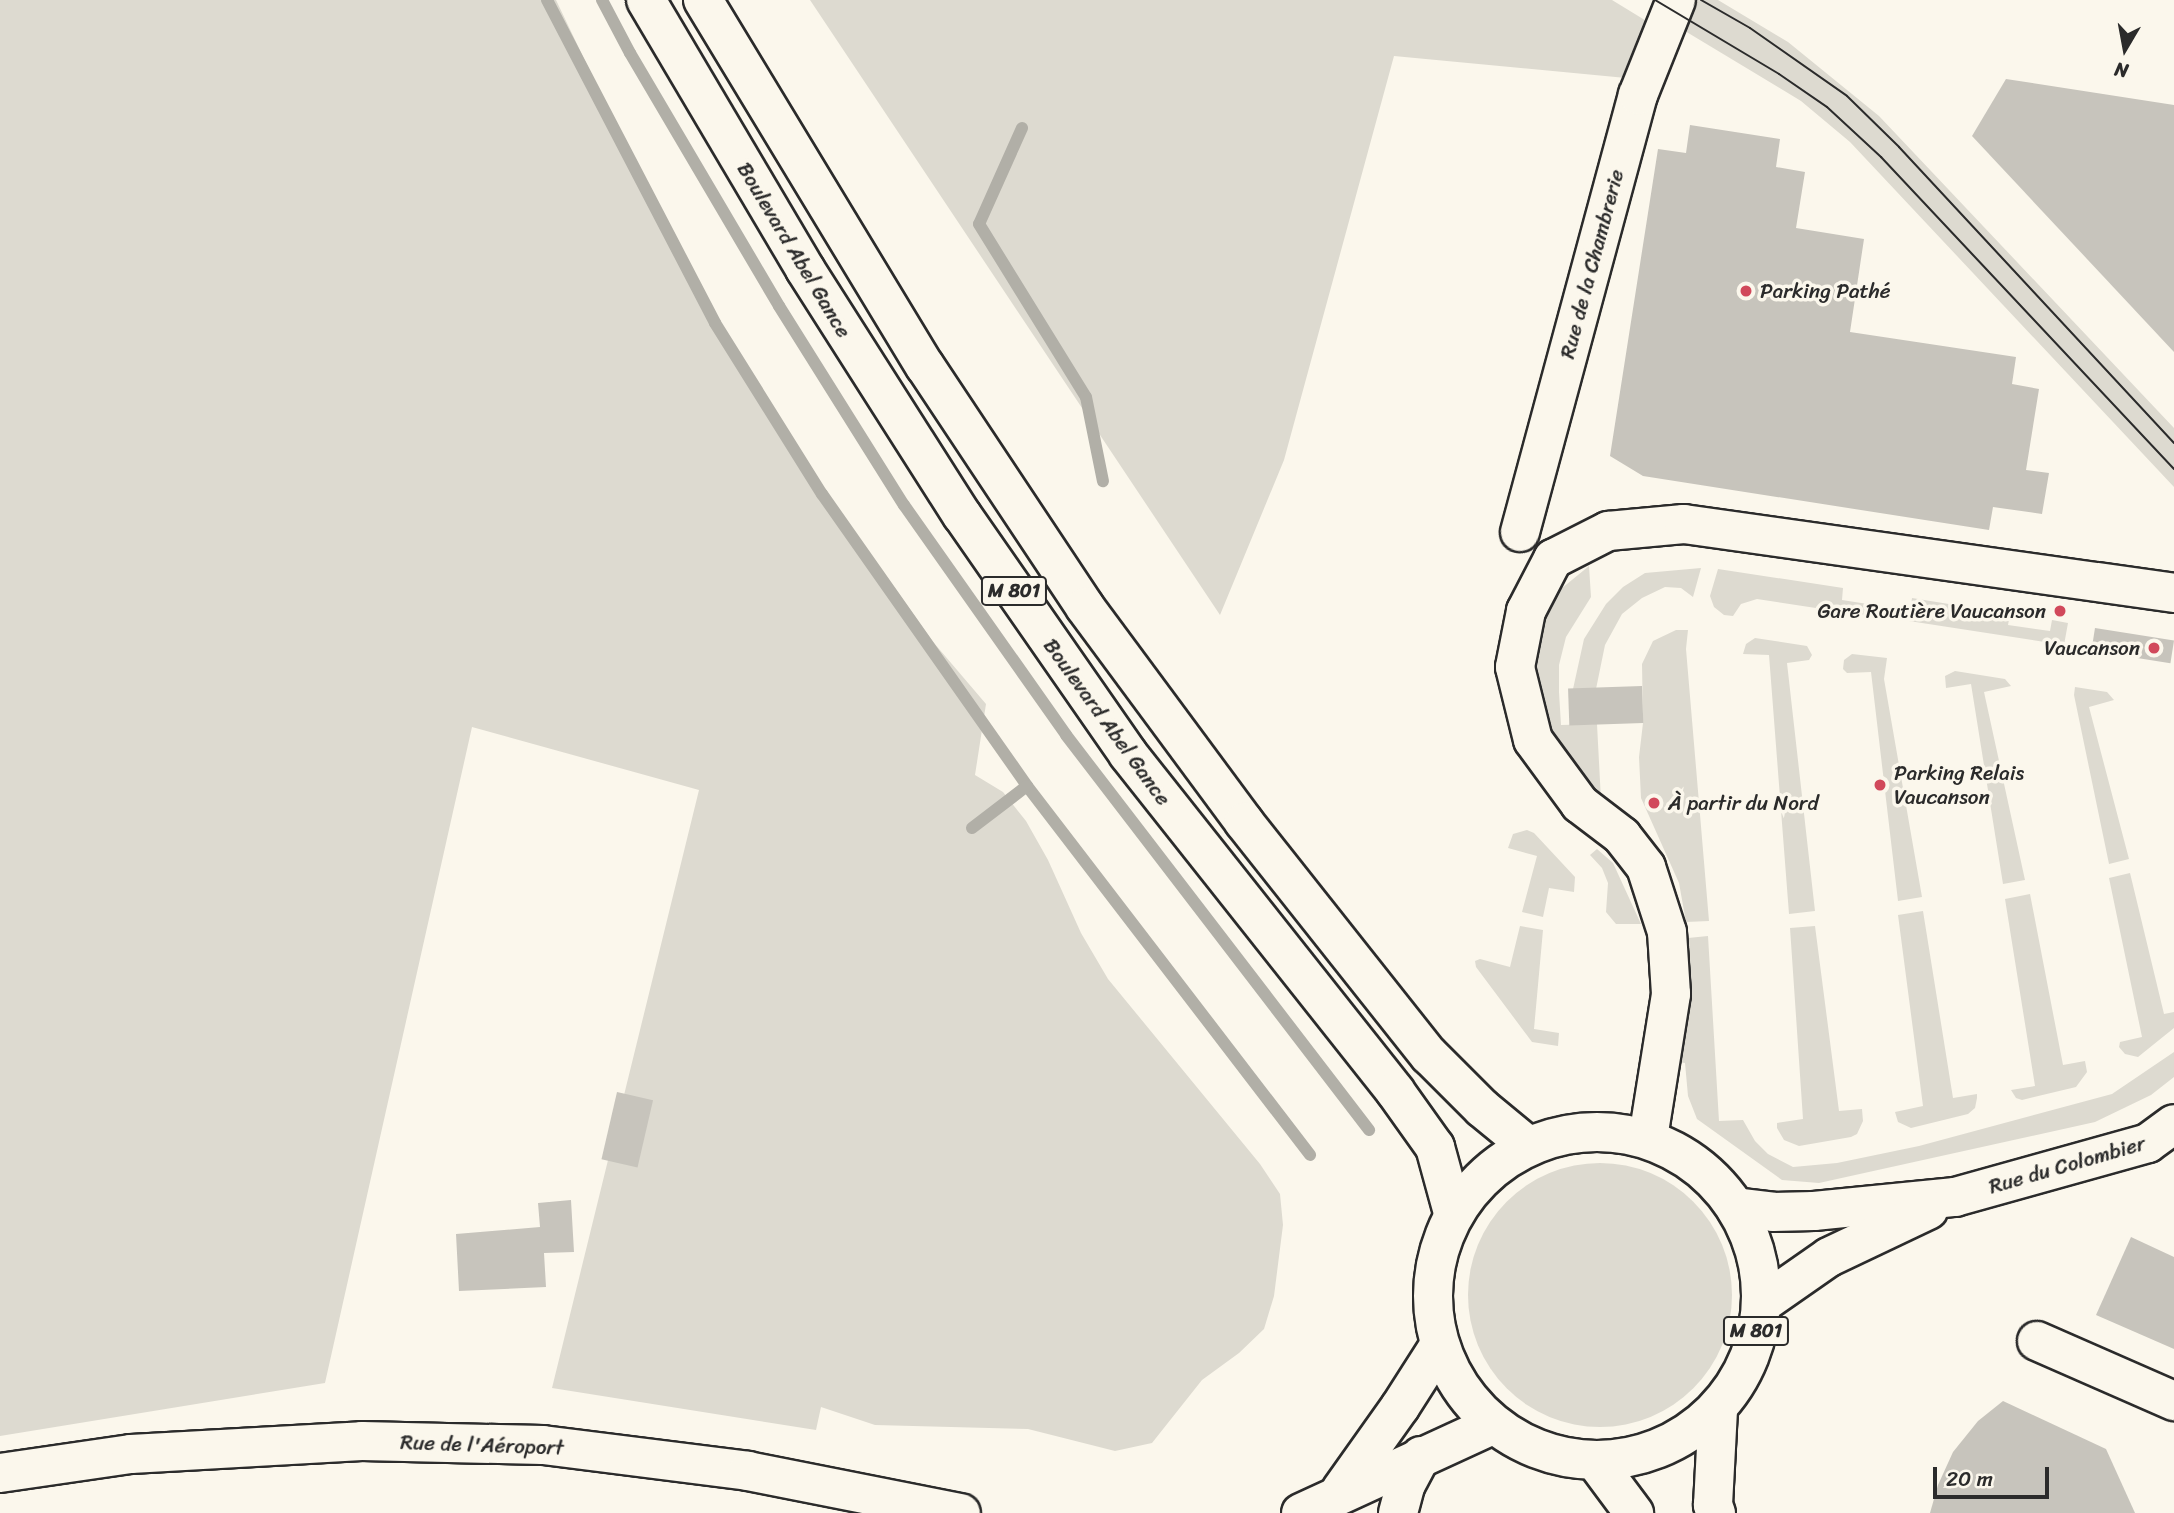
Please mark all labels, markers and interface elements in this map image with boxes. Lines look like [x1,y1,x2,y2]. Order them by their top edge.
north arrow [2090,14,2160,84]
text: N [2112,53,2131,88]
street label: Boulevard Abel Gance [732,158,856,342]
street label: Rue de la Chambrerie [1554,166,1630,362]
place label: Parking Pathé [1760,278,1891,304]
marker: Parking Pathé [1738,283,1754,299]
road number: M 801 [981,576,1047,606]
place label: Gare Routière Vaucanson [1816,598,2046,624]
marker: Gare Routière Vaucanson [2052,603,2068,619]
street label: Boulevard Abel Gance [1038,633,1176,811]
place label: Vaucanson [2044,635,2140,661]
marker: Vaucanson [2146,640,2162,656]
place label: Parking Relais Vaucanson [1894,760,2026,810]
marker: Parking Relais Vaucanson [1872,777,1888,793]
place label: À partir du Nord [1668,790,1818,816]
marker: À partir du Nord [1646,795,1662,811]
street label: Rue du Colombier [1986,1131,2148,1199]
road number: M 801 [1723,1316,1789,1346]
street label: Rue de l'Aéroport [399,1430,565,1460]
scale bar [1936,1454,2052,1498]
text: 20 m [1946,1460,1993,1498]

